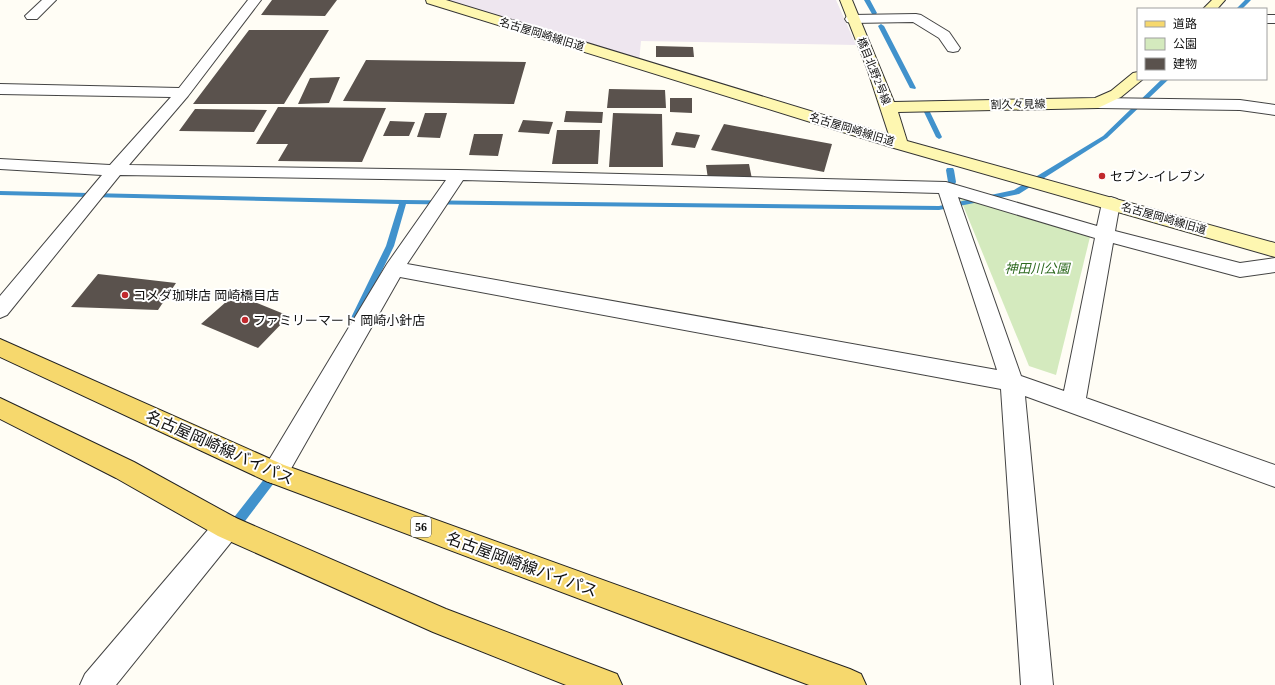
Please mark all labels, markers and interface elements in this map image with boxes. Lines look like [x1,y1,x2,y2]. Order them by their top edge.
legend [1137,8,1267,80]
street label: 名古屋岡崎線旧道 [498,15,586,53]
text: 道路 [1173,17,1197,31]
street label: 橋目北野2号線 [855,36,893,106]
text: 公園 [1173,37,1197,51]
text: 建物 [1173,57,1197,71]
street label: 割久々見線 [990,98,1046,110]
street label: 名古屋岡崎線旧道 [808,110,896,148]
place label: セブン-イレブン [1110,169,1205,184]
marker: セブン-イレブン [1097,171,1107,181]
street label: 名古屋岡崎線旧道 [1120,200,1208,236]
park label: 神田川公園 [1004,261,1071,276]
place label: コメダ珈琲店 岡崎橋目店 [133,288,279,303]
marker: コメダ珈琲店 岡崎橋目店 [120,290,130,300]
place label: ファミリーマート 岡崎小針店 [253,313,425,328]
marker: ファミリーマート 岡崎小針店 [240,315,250,325]
street label: 名古屋岡崎線バイパス [143,407,296,488]
road number: 56 [411,517,431,537]
street label: 名古屋岡崎線バイパス [444,529,600,600]

